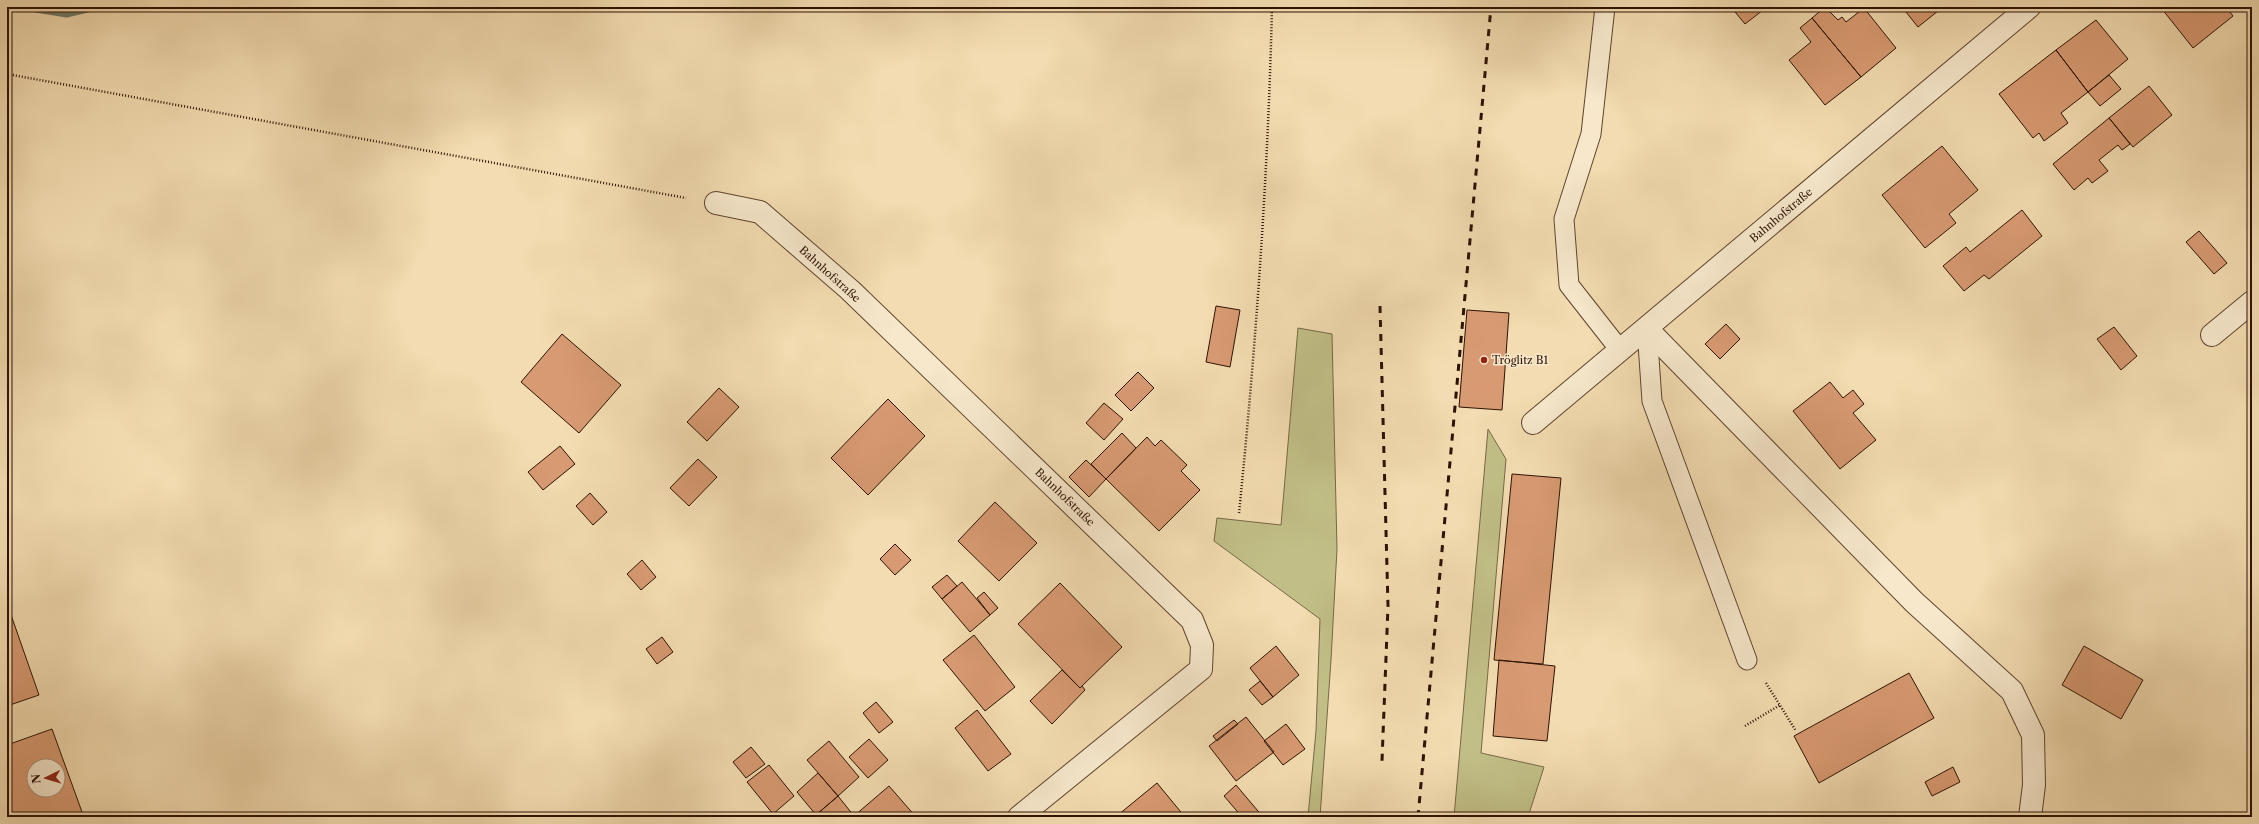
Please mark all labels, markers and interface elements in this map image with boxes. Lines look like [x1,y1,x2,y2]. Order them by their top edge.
street label: Bahnhofstraße [1747,185,1815,245]
street label: Bahnhofstraße [796,243,864,305]
place label: Tröglitz B1 [1492,353,1548,367]
marker: Tröglitz B1 [1479,355,1489,365]
street label: Bahnhofstraße [1032,465,1098,529]
north arrow [26,758,66,798]
text: N [29,773,43,784]

